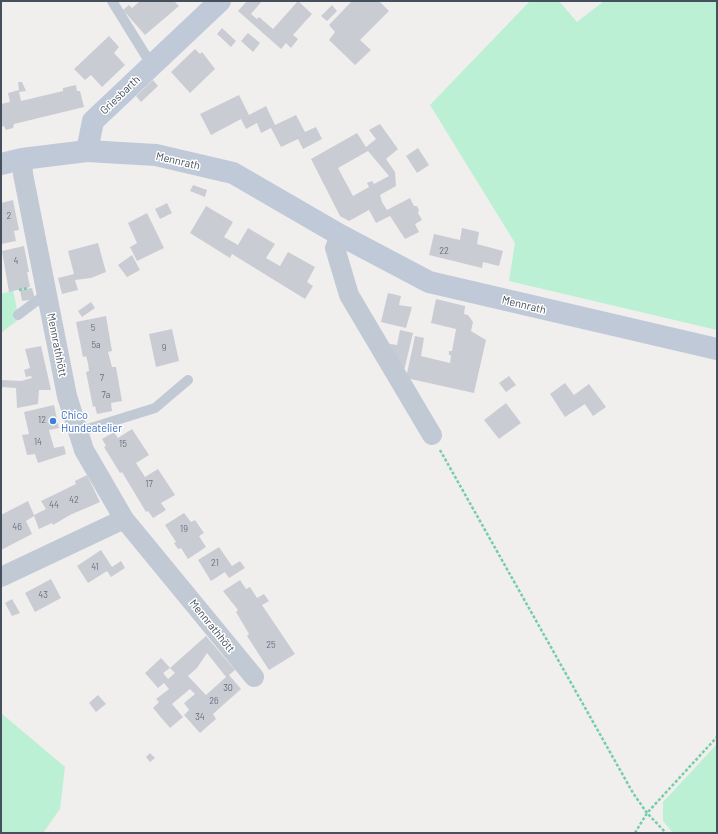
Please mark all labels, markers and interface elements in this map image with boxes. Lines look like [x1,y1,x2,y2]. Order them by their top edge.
street label: Griesbarth [97,73,143,117]
street label: Mennrath [155,149,201,173]
house number: 2 [7,211,11,221]
house number: 22 [439,246,449,256]
house number: 4 [14,256,18,266]
street label: Mennrath [501,293,547,317]
street label: Mennrathhött [44,312,70,378]
house number: 5 [91,323,95,333]
house number: 5a [91,340,101,350]
house number: 9 [162,343,166,353]
house number: 7 [100,373,104,383]
house number: 7a [102,390,110,400]
place label: Chico Hundeatelier [61,408,122,434]
house number: 12 [38,415,46,425]
marker: Chico Hundeatelier [48,416,58,426]
house number: 14 [34,437,42,447]
house number: 15 [119,439,127,449]
house number: 17 [145,479,153,489]
house number: 42 [69,495,79,505]
house number: 44 [49,500,59,510]
house number: 46 [12,522,22,532]
house number: 19 [180,524,188,534]
house number: 21 [211,558,219,568]
house number: 41 [91,562,99,572]
house number: 43 [38,590,48,600]
street label: Mennrathhött [186,597,238,655]
house number: 25 [266,640,276,650]
house number: 30 [223,683,233,693]
house number: 26 [209,696,219,706]
house number: 34 [195,712,205,722]

